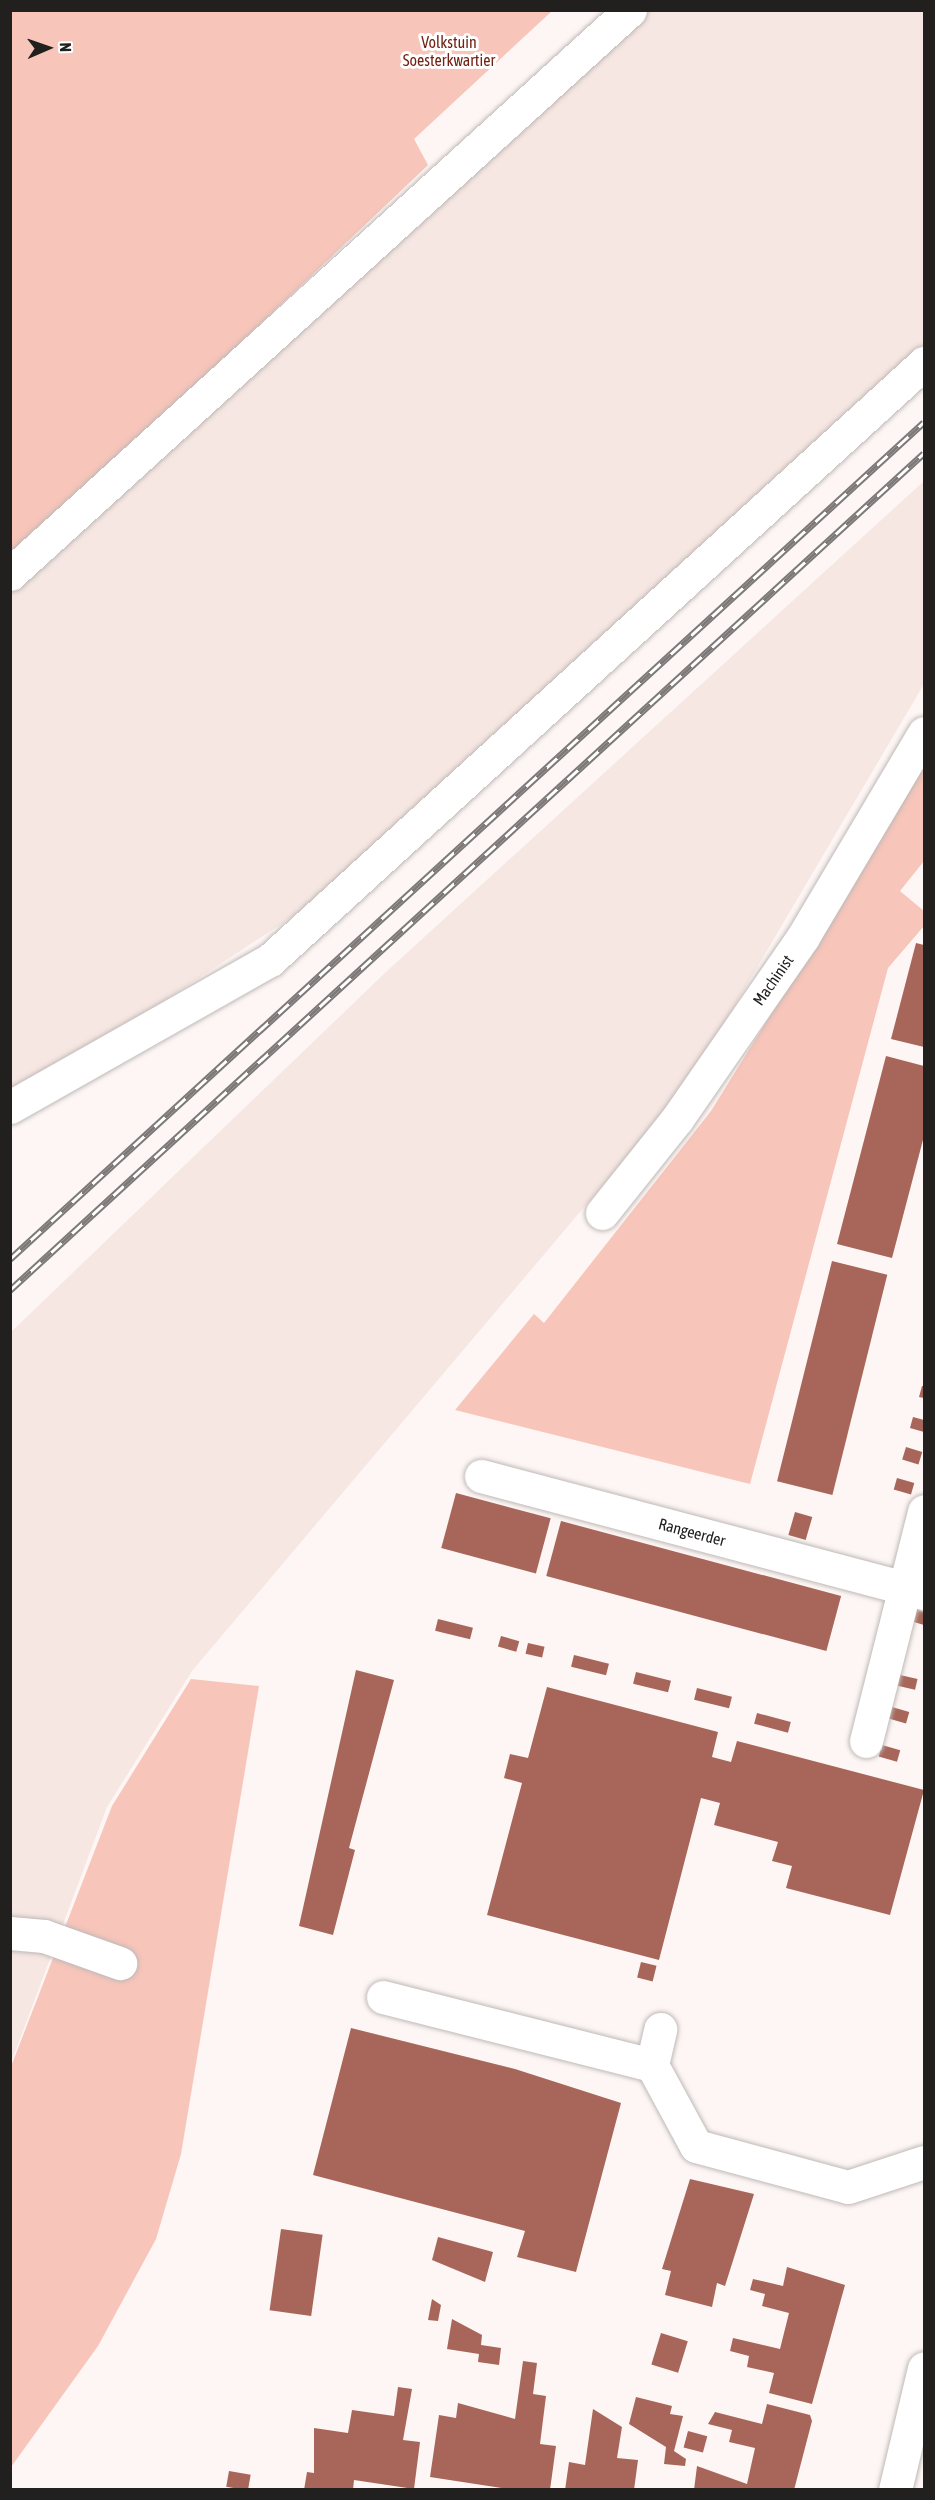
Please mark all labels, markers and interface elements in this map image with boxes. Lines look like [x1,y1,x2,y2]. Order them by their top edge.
north arrow [18,18,78,78]
park label: Volkstuin Soesterkwartier [403,32,495,70]
text: N [57,42,75,52]
street label: Machinist [749,951,797,1009]
street label: Rangeerder [656,1514,728,1550]

